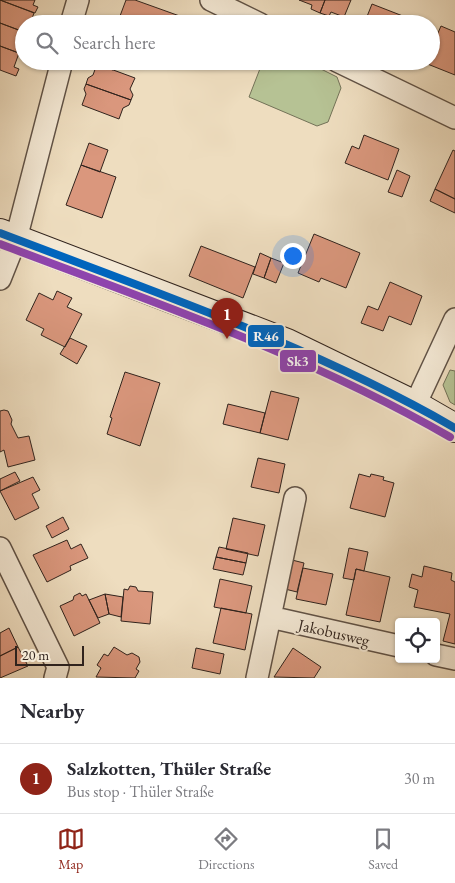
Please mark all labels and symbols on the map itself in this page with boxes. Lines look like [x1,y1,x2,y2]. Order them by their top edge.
your location [280,243,306,269]
pin: 1 [211,298,243,339]
line badge: R46 [247,324,285,348]
text: R46 [253,327,279,345]
line badge: Sk3 [279,349,317,373]
text: Sk3 [287,352,309,370]
street label: Jakobusweg [294,614,373,651]
scale bar [15,643,84,666]

